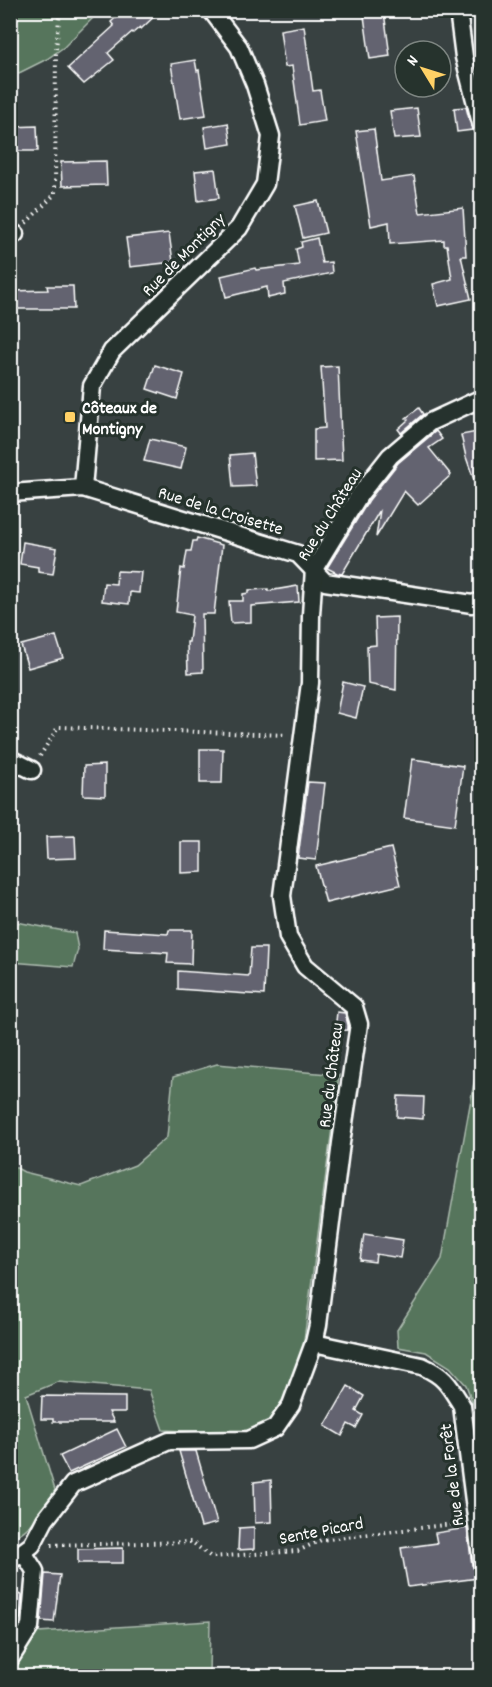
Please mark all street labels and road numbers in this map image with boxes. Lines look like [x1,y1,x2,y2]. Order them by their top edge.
street label: Rue de Montigny [137,208,233,303]
street label: Rue du Château [292,464,370,567]
street label: Rue de la Croisette [155,482,286,543]
street label: Rue du Château [314,1021,351,1129]
street label: Rue de la Forêt [435,1422,472,1527]
street label: Sente Picard [277,1512,366,1553]

